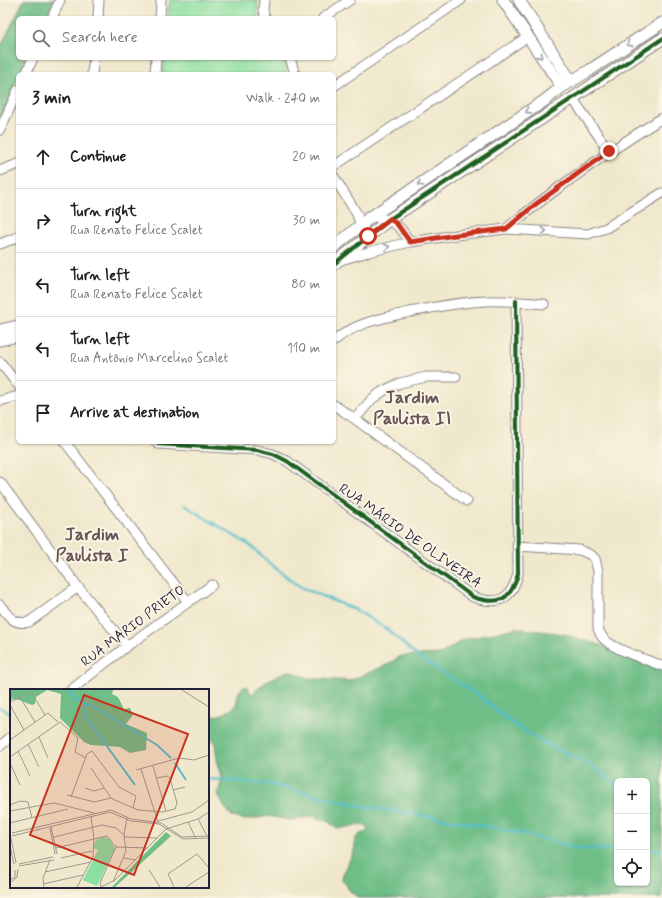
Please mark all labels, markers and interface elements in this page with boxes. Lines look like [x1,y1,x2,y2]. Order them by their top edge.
search box [16,16,336,60]
icon: search [30,27,52,49]
text: Search here [62,28,138,48]
one-way arrow [627,39,634,46]
one-way arrow [535,52,543,59]
text: 3 min [32,87,71,109]
text: Walk · 240 m [246,90,320,107]
one-way arrow [525,107,532,114]
route end [600,142,618,160]
icon: ahead [32,146,54,168]
text: Continue [70,147,126,167]
text: 20 m [292,148,320,165]
one-way arrow [417,179,424,187]
text: Turn right [70,202,137,222]
icon: right [32,210,54,232]
text: 30 m [293,212,320,229]
text: Rua Renato Felice Scalet [70,222,203,239]
route start [359,227,377,245]
one-way arrow [541,227,547,236]
one-way arrow [384,244,390,252]
text: Turn left [70,266,130,286]
icon: left [32,274,54,296]
text: 80 m [291,276,320,293]
text: Rua Renato Felice Scalet [70,286,203,303]
text: Turn left [70,330,130,350]
icon: left [32,338,54,360]
text: 110 m [287,340,320,357]
text: Rua Antônio Marcelino Scalet [70,350,228,367]
district label: Jardim Paulista II [373,386,451,431]
icon: arrive [32,402,54,424]
text: Arrive at destination [70,403,199,423]
street label: RUA MÁRIO DE OLIVEIRA [335,480,485,592]
district label: Jardim Paulista I [56,523,129,568]
street label: RUA MARIO PRIETO [77,581,189,671]
inset map [10,689,209,888]
map controls [614,778,650,886]
button: + [614,778,650,814]
button: − [614,814,650,850]
button: locate [614,850,650,886]

